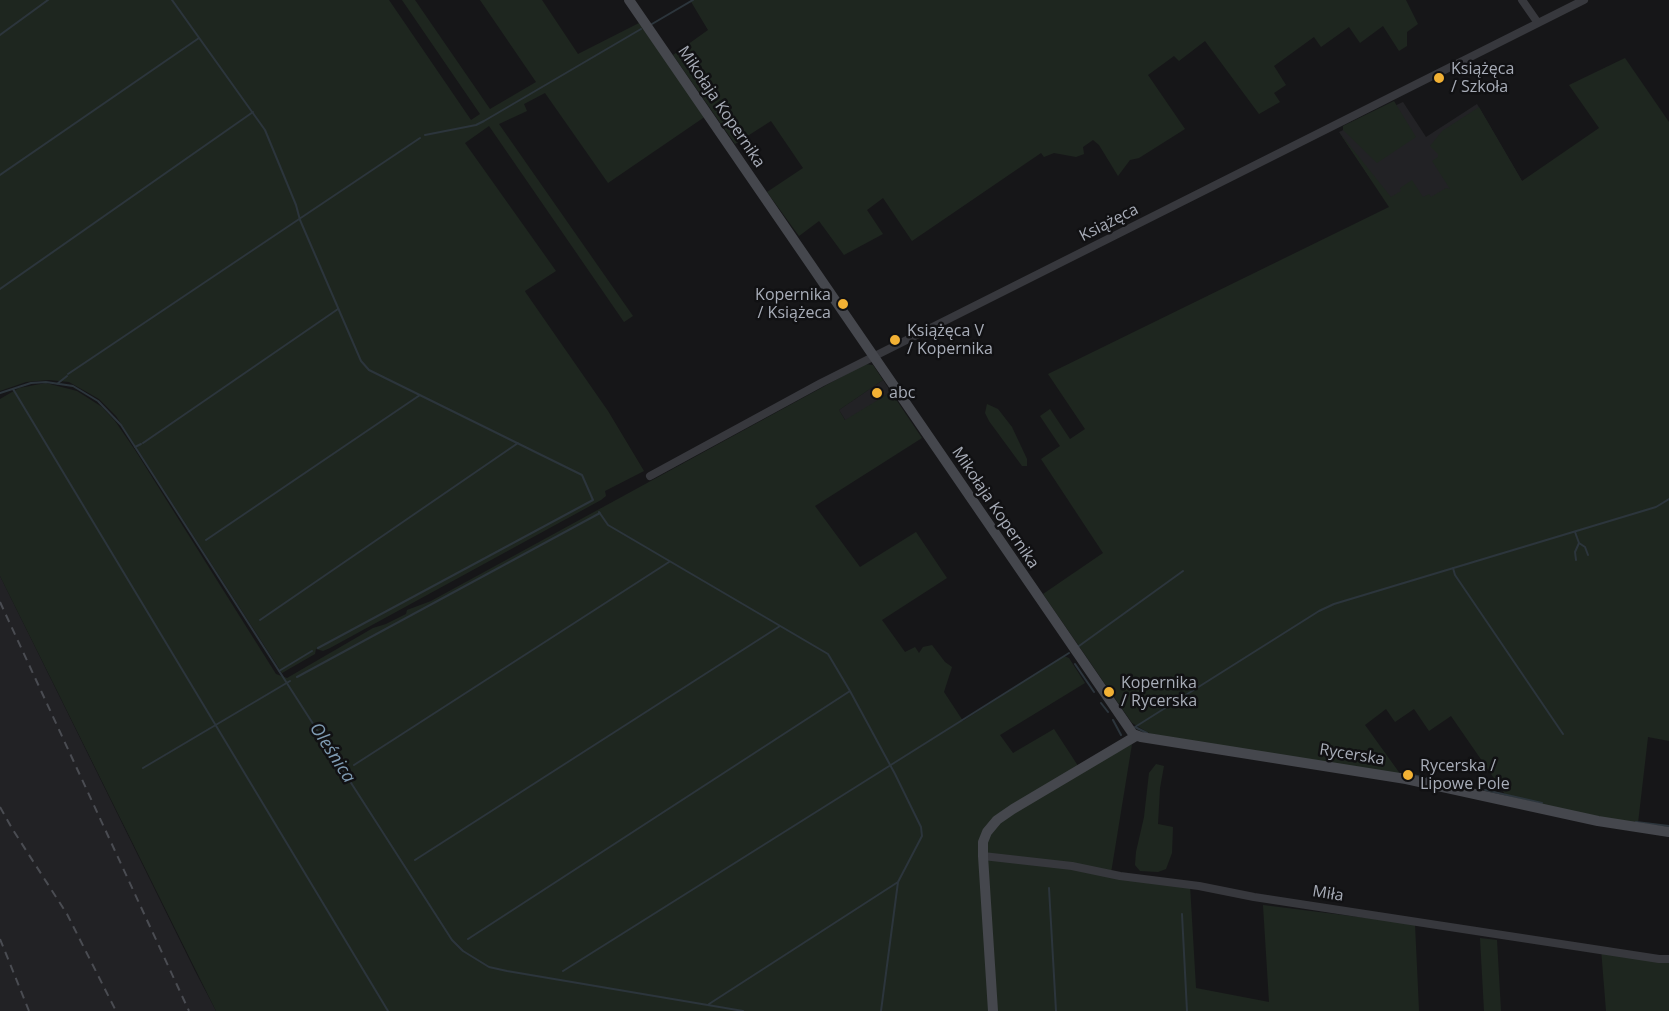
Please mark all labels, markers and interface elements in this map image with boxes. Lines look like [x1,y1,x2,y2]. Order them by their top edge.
street label: Mikołaja Kopernika [673,43,769,171]
place label: Książęca / Szkoła [1451,59,1514,97]
marker: Książęca / Szkoła [1432,71,1446,85]
street label: Książęca [1076,200,1142,246]
place label: Kopernika / Książeca [755,285,831,323]
marker: Kopernika / Książeca [836,297,850,311]
place label: Książęca V / Kopernika [907,321,993,359]
marker: Książęca V / Kopernika [888,333,902,347]
place label: abc [889,383,915,403]
marker: abc [870,386,884,400]
street label: Mikołaja Kopernika [947,444,1043,572]
place label: Kopernika / Rycerska [1121,673,1197,711]
marker: Kopernika / Rycerska [1102,685,1116,699]
water label: Oleśnica [305,719,359,787]
street label: Rycerska [1318,740,1386,770]
place label: Rycerska / Lipowe Pole [1420,756,1510,794]
marker: Rycerska / Lipowe Pole [1401,768,1415,782]
street label: Miła [1311,882,1345,906]

